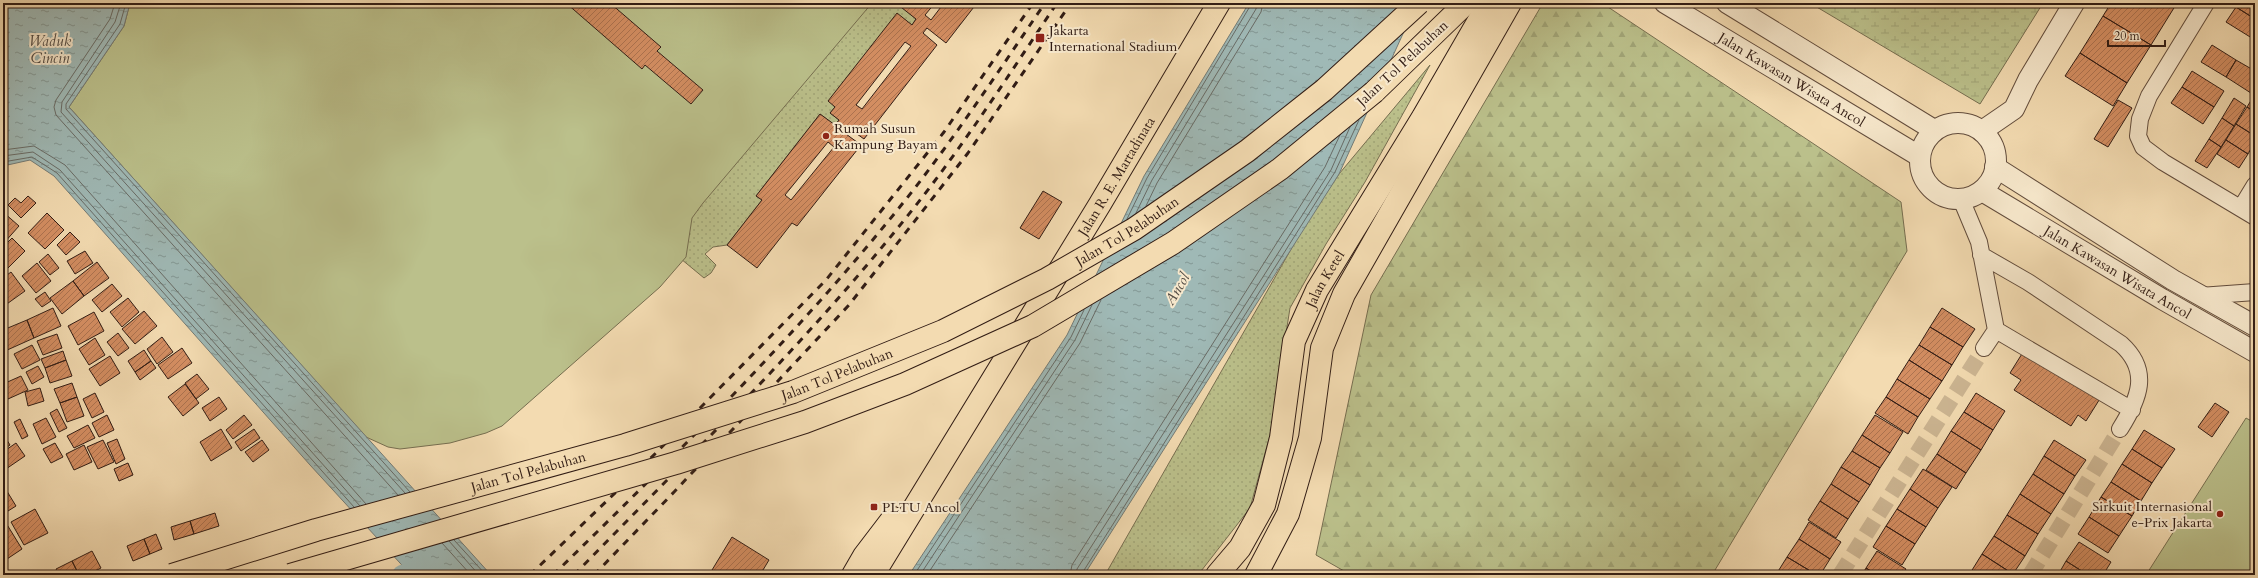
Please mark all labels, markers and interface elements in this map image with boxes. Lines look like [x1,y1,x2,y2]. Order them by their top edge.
street label: Jalan Tol Pelabuhan [1351,16,1452,112]
place label: Jakarta International Stadium [1047,21,1177,56]
scale bar [2108,22,2165,48]
street label: Jalan Kawasan Wisata Ancol [1713,27,1869,132]
text: 20 m [2114,28,2141,44]
water label: Waduk Cincin [29,31,72,68]
marker: Jakarta International Stadium [1034,32,1046,44]
street label: Jalan R. E. Martadinata [1073,113,1160,242]
place label: Rumah Susun Kampung Bayam [834,119,938,154]
marker: Rumah Susun Kampung Bayam [821,131,831,141]
street label: Jalan Tol Pelabuhan [1070,192,1183,272]
street label: Jalan Kawasan Wisata Ancol [2038,220,2195,324]
street label: Jalan Ketel [1300,247,1349,313]
water label: Ancol [1159,268,1195,310]
street label: Jalan Tol Pelabuhan [777,343,896,406]
street label: Jalan Tol Pelabuhan [467,447,588,498]
place label: Sirkuit Internasional e-Prix Jakarta [2092,497,2212,532]
place label: PLTU Ancol [882,498,960,517]
marker: PLTU Ancol [869,502,879,512]
marker: Sirkuit Internasional e-Prix Jakarta [2215,509,2225,519]

